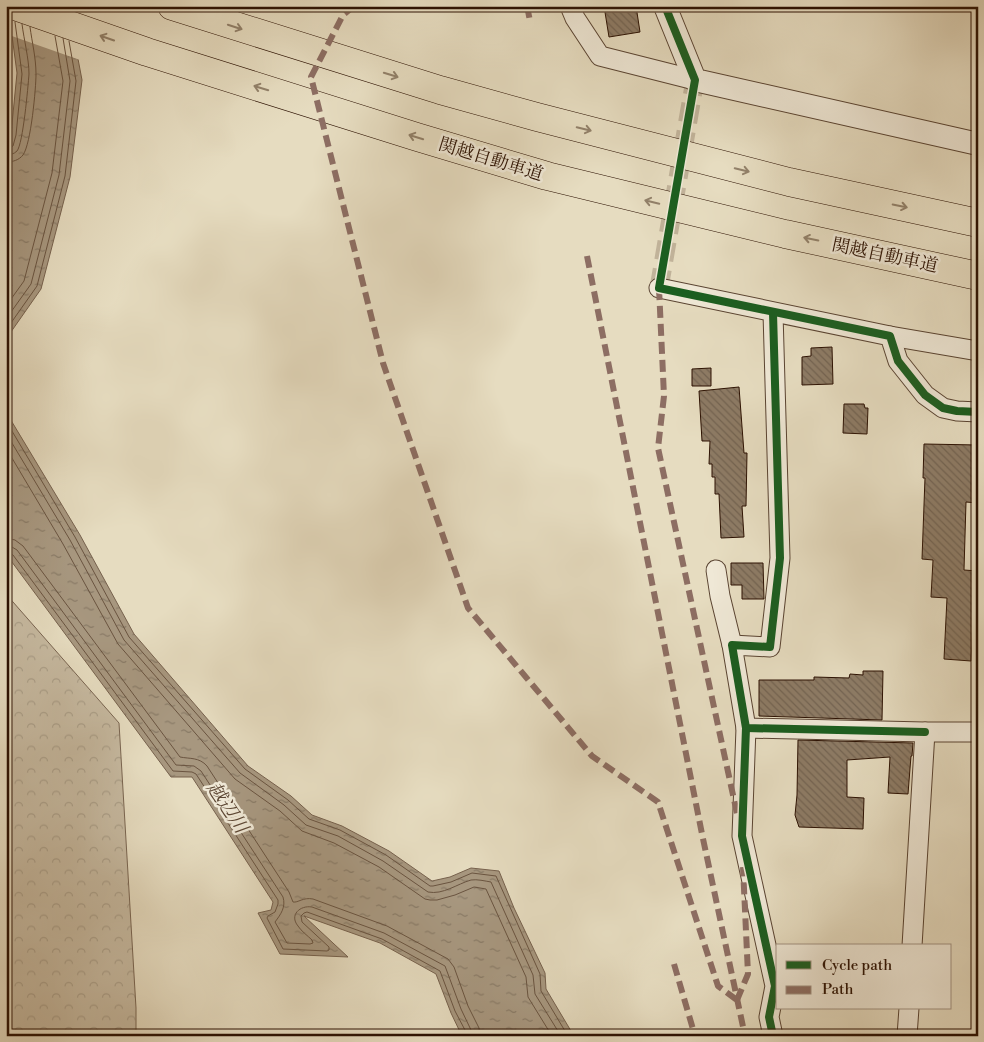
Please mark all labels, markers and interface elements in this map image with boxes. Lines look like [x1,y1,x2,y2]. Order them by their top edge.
one-way arrow [227,22,243,32]
one-way arrow [99,33,115,42]
one-way arrow [382,70,398,80]
one-way arrow [254,83,269,92]
one-way arrow [576,125,592,134]
one-way arrow [409,131,425,141]
street label: 関越自動車道 [436,133,546,186]
one-way arrow [733,165,749,175]
one-way arrow [645,197,661,206]
one-way arrow [892,202,908,211]
street label: 関越自動車道 [830,233,940,278]
one-way arrow [803,234,819,243]
water label: 越辺川 [201,777,254,840]
legend [776,944,952,1010]
text: Cycle path [822,956,892,975]
text: Path [822,980,854,999]

